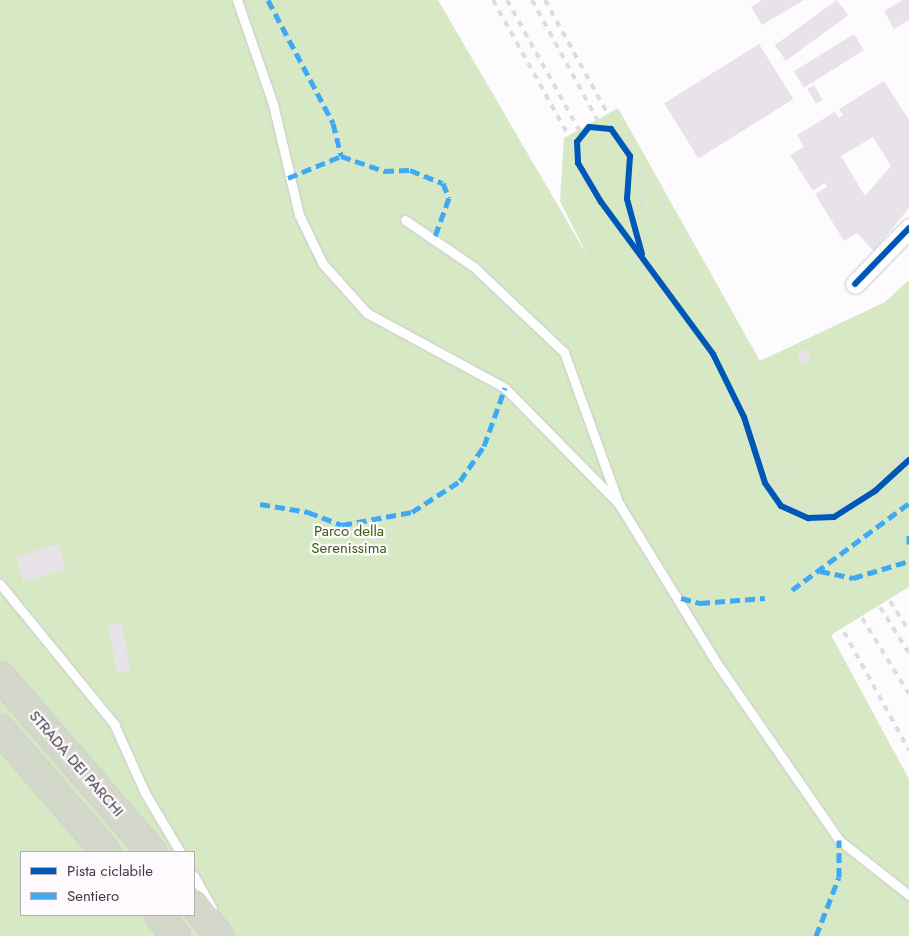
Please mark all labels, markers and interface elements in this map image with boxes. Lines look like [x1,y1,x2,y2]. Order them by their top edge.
park label: Parco della Serenissima [311,522,387,557]
street label: STRADA DEI PARCHI [25,707,127,821]
legend [20,851,195,916]
text: Pista ciclabile [67,860,153,882]
text: Sentiero [67,885,119,907]

